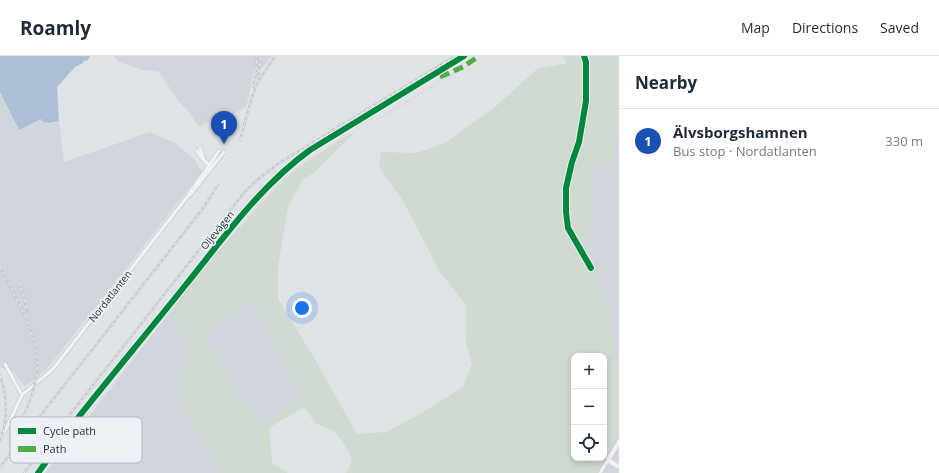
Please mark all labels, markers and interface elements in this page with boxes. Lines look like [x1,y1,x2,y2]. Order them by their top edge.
text: Roamly [20,15,91,41]
text: Map [741,18,770,37]
text: Directions [792,18,858,37]
text: Saved [880,18,919,37]
text: Nearby [635,71,697,94]
pin: 1 [211,111,237,144]
text: Älvsborgshamnen [673,122,808,142]
text: 1 [644,132,652,150]
text: 330 m [885,132,923,150]
text: Bus stop · Nordatlanten [673,142,817,160]
street label: Oljevägen [197,208,237,252]
street label: Nordatlanten [85,267,135,325]
your location [292,298,312,318]
map controls [571,353,607,461]
button: + [571,353,607,389]
button: − [571,389,607,425]
legend [10,417,142,463]
text: Cycle path [43,423,96,438]
button: locate [571,425,607,461]
text: Path [43,441,66,456]

